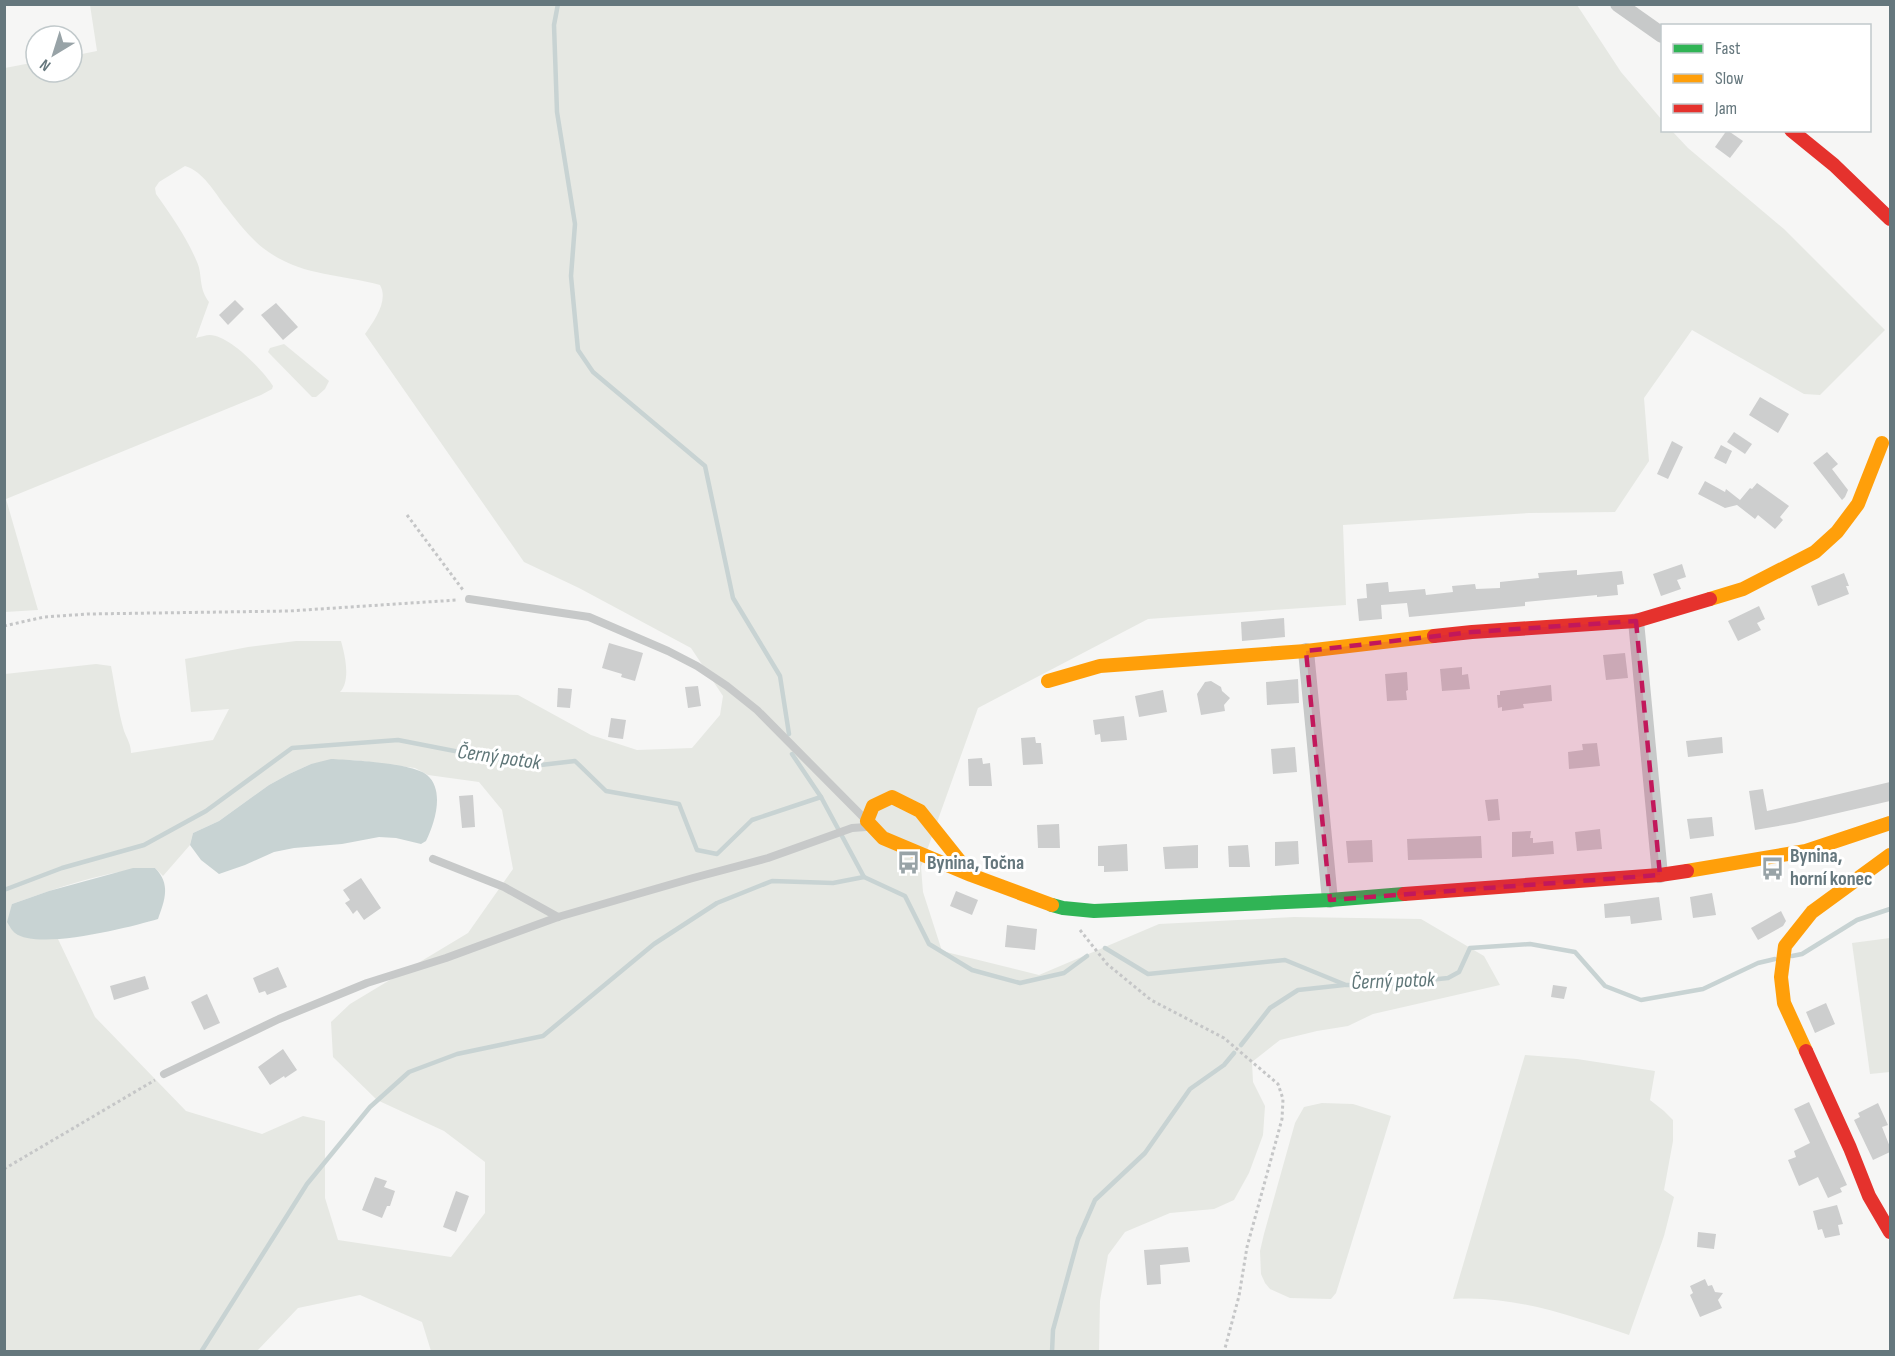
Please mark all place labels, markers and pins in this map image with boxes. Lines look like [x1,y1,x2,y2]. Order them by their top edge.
place label: Bynina, horní konec [1790,844,1873,891]
bus stop icon: Bynina, Točna [896,850,922,876]
place label: Bynina, Točna [927,851,1024,875]
bus stop icon: Bynina, horní konec [1759,855,1785,881]

